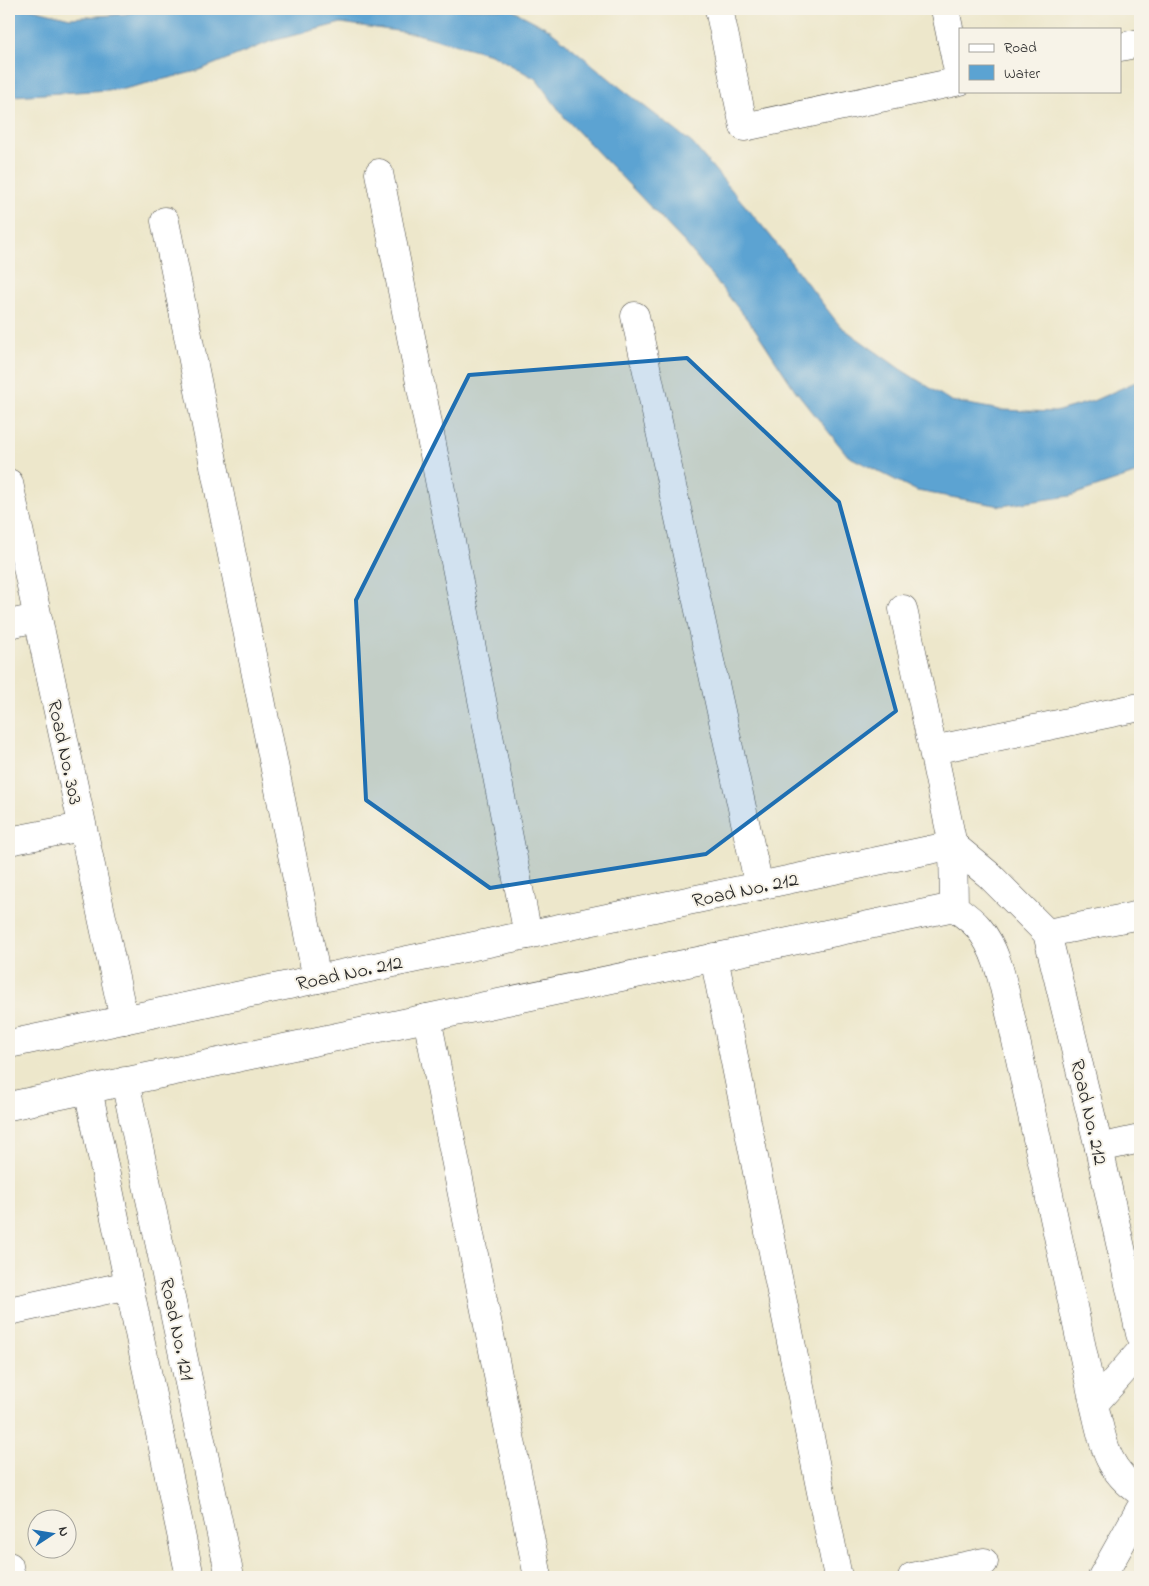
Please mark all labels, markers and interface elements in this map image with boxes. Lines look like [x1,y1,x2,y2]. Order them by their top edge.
legend [959,28,1122,92]
text: Road [1004,37,1037,59]
text: Water [1004,63,1040,85]
street label: Road No. 303 [38,697,89,808]
street label: Road No. 212 [690,866,801,917]
street label: Road No. 212 [294,949,405,1000]
street label: Road No. 212 [1061,1057,1114,1168]
street label: Road No. 121 [151,1276,201,1383]
north arrow [28,1508,78,1558]
text: N [52,1525,75,1538]

